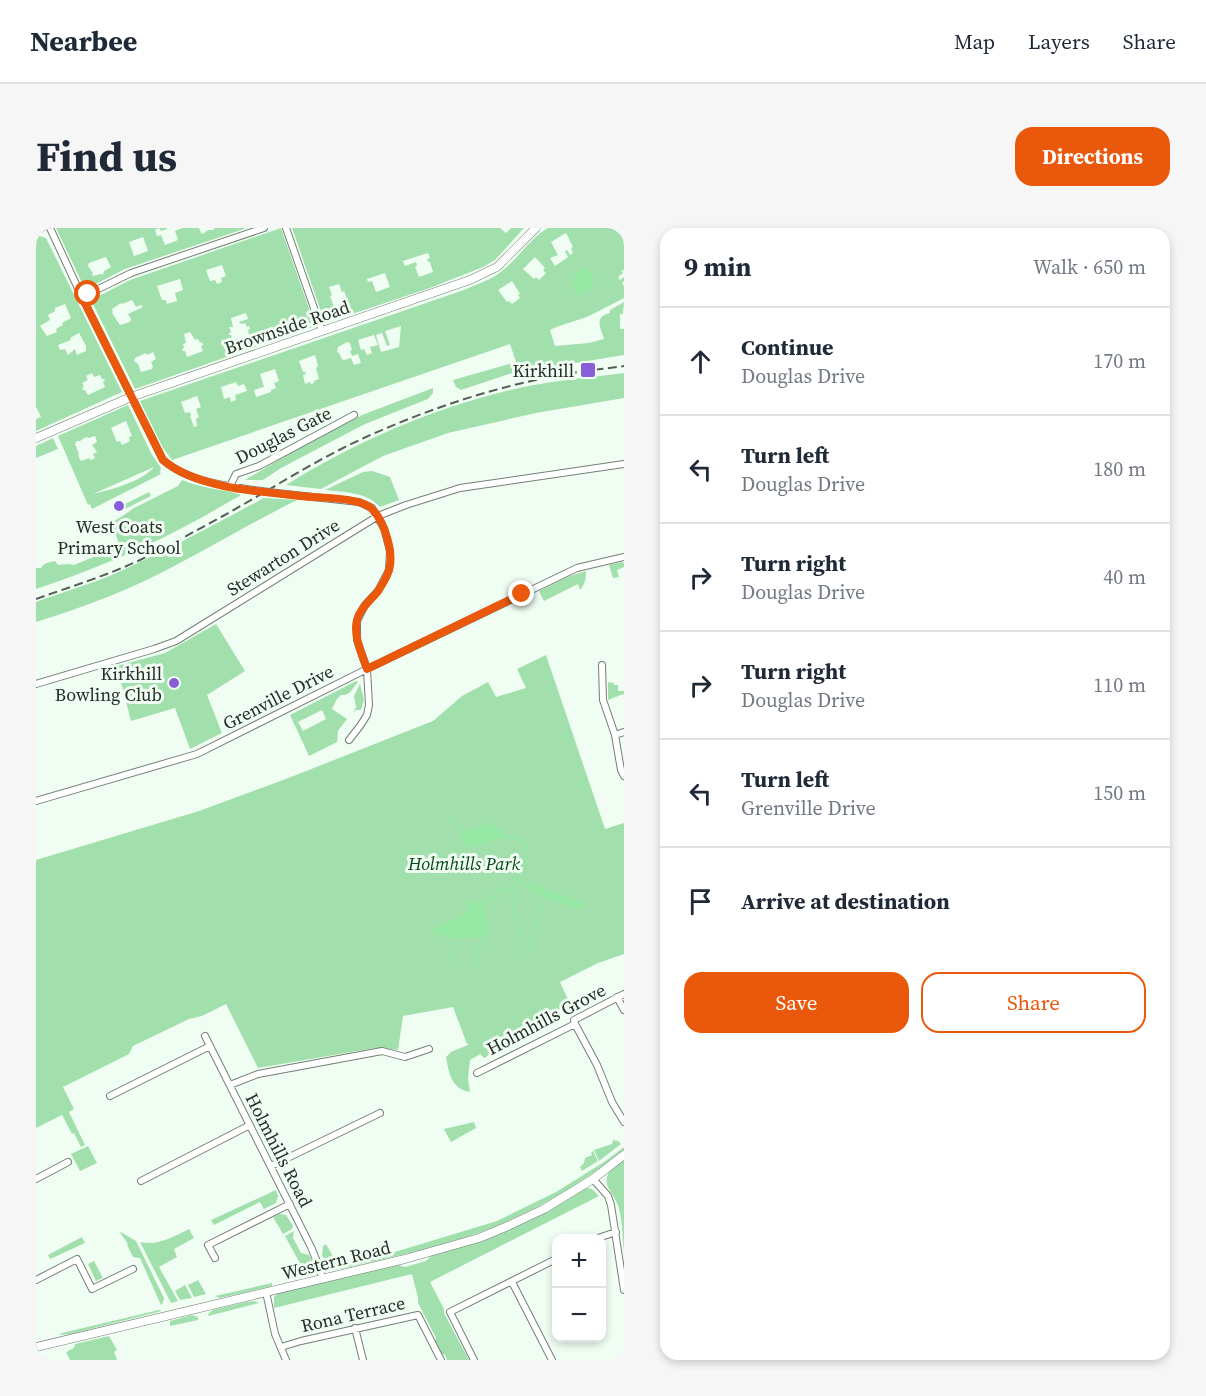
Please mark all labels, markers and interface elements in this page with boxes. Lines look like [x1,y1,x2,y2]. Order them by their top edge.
text: Nearbee [30,22,137,60]
text: Map [954,27,995,56]
text: Layers [1028,27,1090,56]
text: Share [1123,27,1176,56]
text: Find us [36,127,177,185]
button: Directions [1015,127,1170,186]
text: 9 min [684,249,751,285]
text: Walk · 650 m [1033,253,1146,281]
route start [74,280,100,306]
street label: Brownside Road [221,294,353,360]
text: Continue [741,332,834,362]
icon: ahead [684,345,717,378]
text: 170 m [1093,347,1146,375]
place label: Kirkhill [512,358,574,383]
marker: Kirkhill [579,361,597,379]
text: Douglas Drive [741,362,865,390]
street label: Douglas Gate [231,400,335,470]
text: Turn left [741,440,829,470]
icon: left [684,453,717,486]
text: 180 m [1093,455,1146,483]
text: Douglas Drive [741,470,865,498]
marker: West Coats Primary School [112,499,126,513]
street label: Stewarton Drive [222,512,344,602]
place label: West Coats Primary School [57,514,181,560]
text: Turn right [741,548,846,578]
icon: right [684,561,717,594]
text: 40 m [1103,563,1146,591]
text: Douglas Drive [741,578,865,606]
route end [508,580,534,606]
text: Turn right [741,656,846,686]
street label: Grenville Drive [218,658,338,736]
place label: Kirkhill Bowling Club [55,661,162,707]
icon: right [684,669,717,702]
text: 110 m [1093,671,1146,699]
marker: Kirkhill Bowling Club [167,676,181,690]
text: Douglas Drive [741,686,865,714]
text: Turn left [741,764,829,794]
icon: left [684,777,717,810]
text: 150 m [1093,779,1146,807]
text: Grenville Drive [741,794,876,822]
park label: Holmhills Park [407,851,520,876]
icon: arrive [684,885,717,918]
text: Arrive at destination [741,886,950,916]
button: Save [684,972,909,1033]
button: Share [921,972,1146,1033]
street label: Holmhills Grove [482,977,610,1061]
street label: Holmhills Road [240,1089,318,1211]
street label: Western Road [279,1234,393,1286]
map controls [552,1234,606,1342]
button: + [552,1234,606,1288]
button: − [552,1288,606,1342]
street label: Rona Terrace [298,1290,408,1338]

